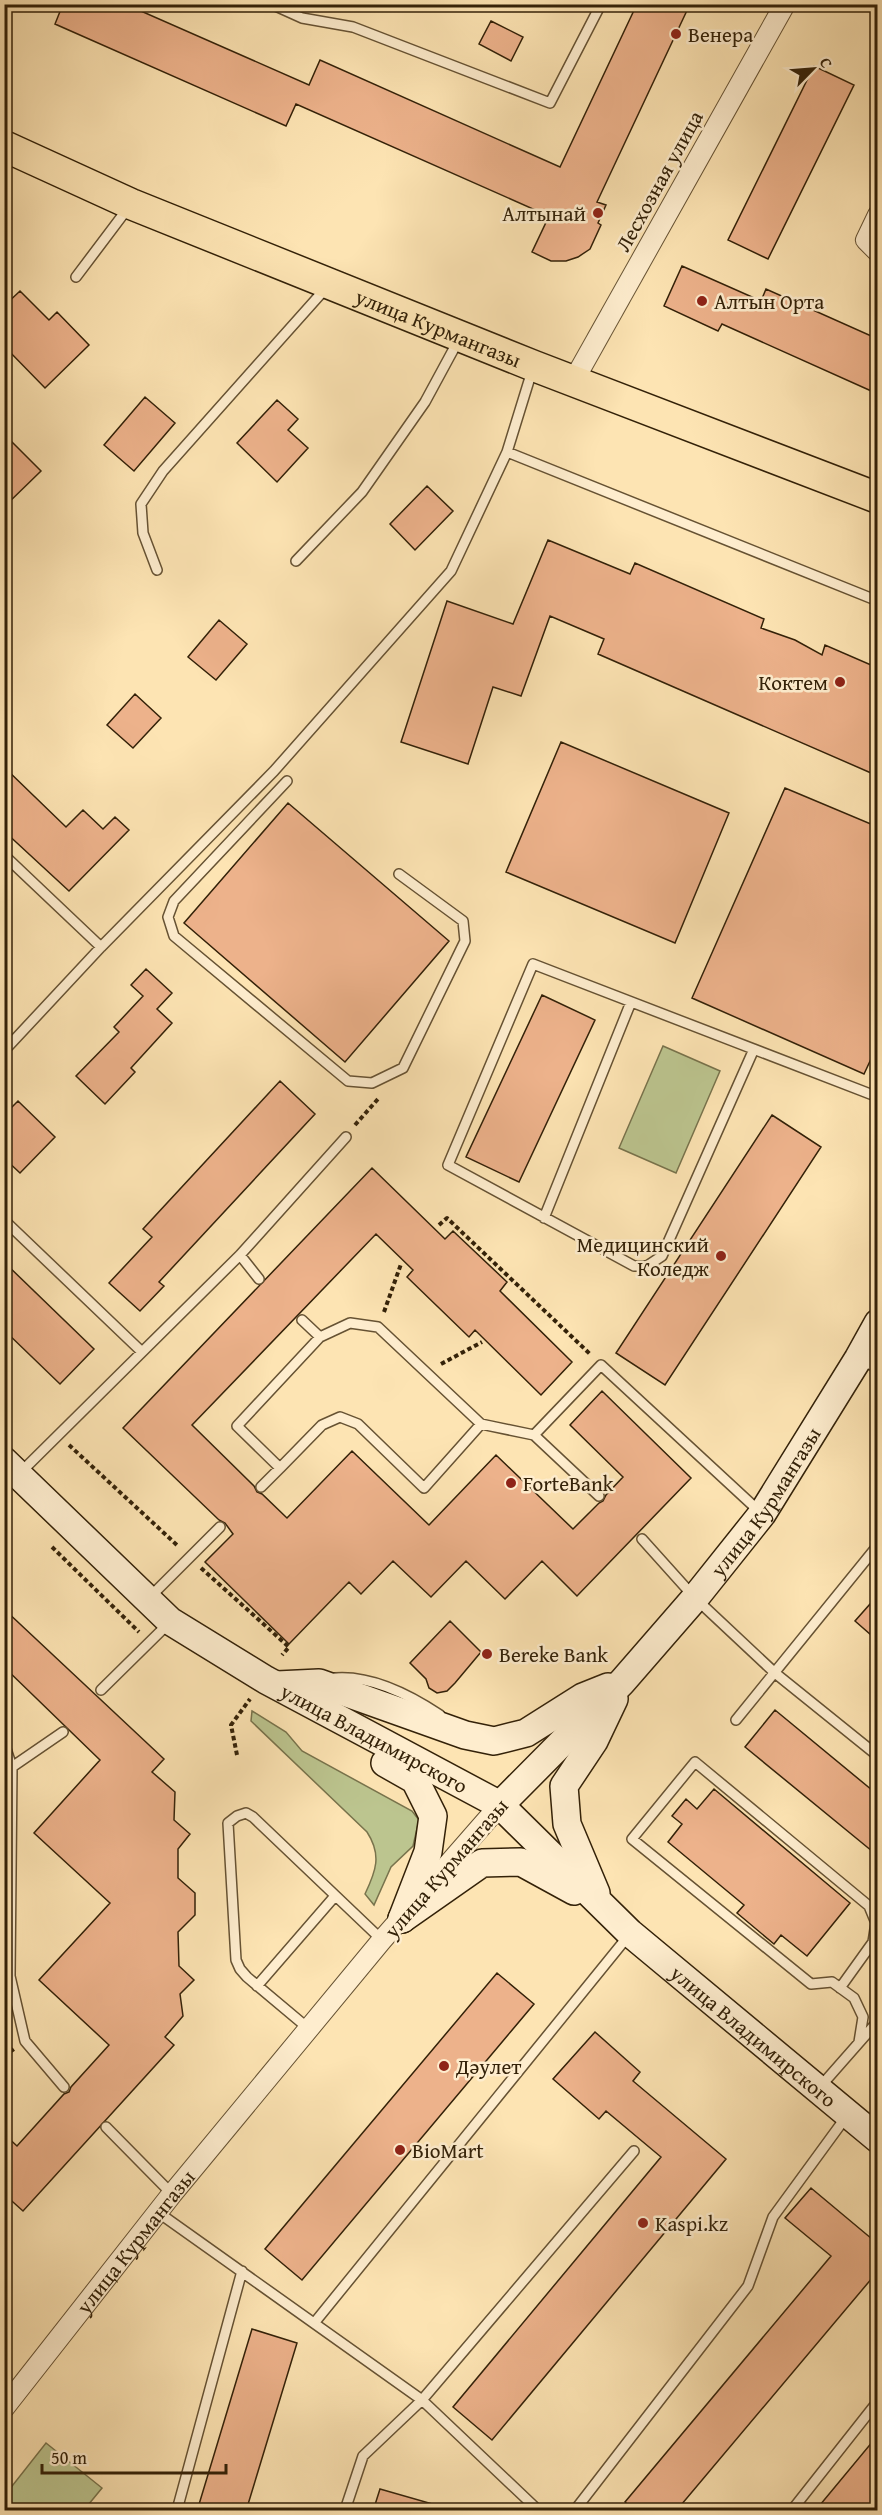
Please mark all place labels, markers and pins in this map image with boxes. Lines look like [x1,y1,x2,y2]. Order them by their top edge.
place label: Венера [688,19,753,50]
marker: Венера [669,27,683,41]
place label: Алтынай [502,198,586,229]
marker: Алтынай [591,206,605,220]
place label: Алтын Орта [714,286,824,317]
marker: Алтын Орта [695,294,709,308]
place label: Коктем [758,667,828,698]
marker: Коктем [833,675,847,689]
place label: Медицинский Коледж [577,1229,710,1284]
marker: Медицинский Коледж [714,1249,728,1263]
place label: ForteBank [523,1468,614,1499]
marker: ForteBank [504,1476,518,1490]
place label: Bereke Bank [499,1639,608,1670]
marker: Bereke Bank [480,1647,494,1661]
place label: Дәулет [455,2051,521,2082]
marker: Дәулет [437,2059,451,2073]
place label: BioMart [412,2135,484,2166]
marker: BioMart [393,2143,407,2157]
place label: Kaspi.kz [655,2208,728,2239]
marker: Kaspi.kz [636,2216,650,2230]

